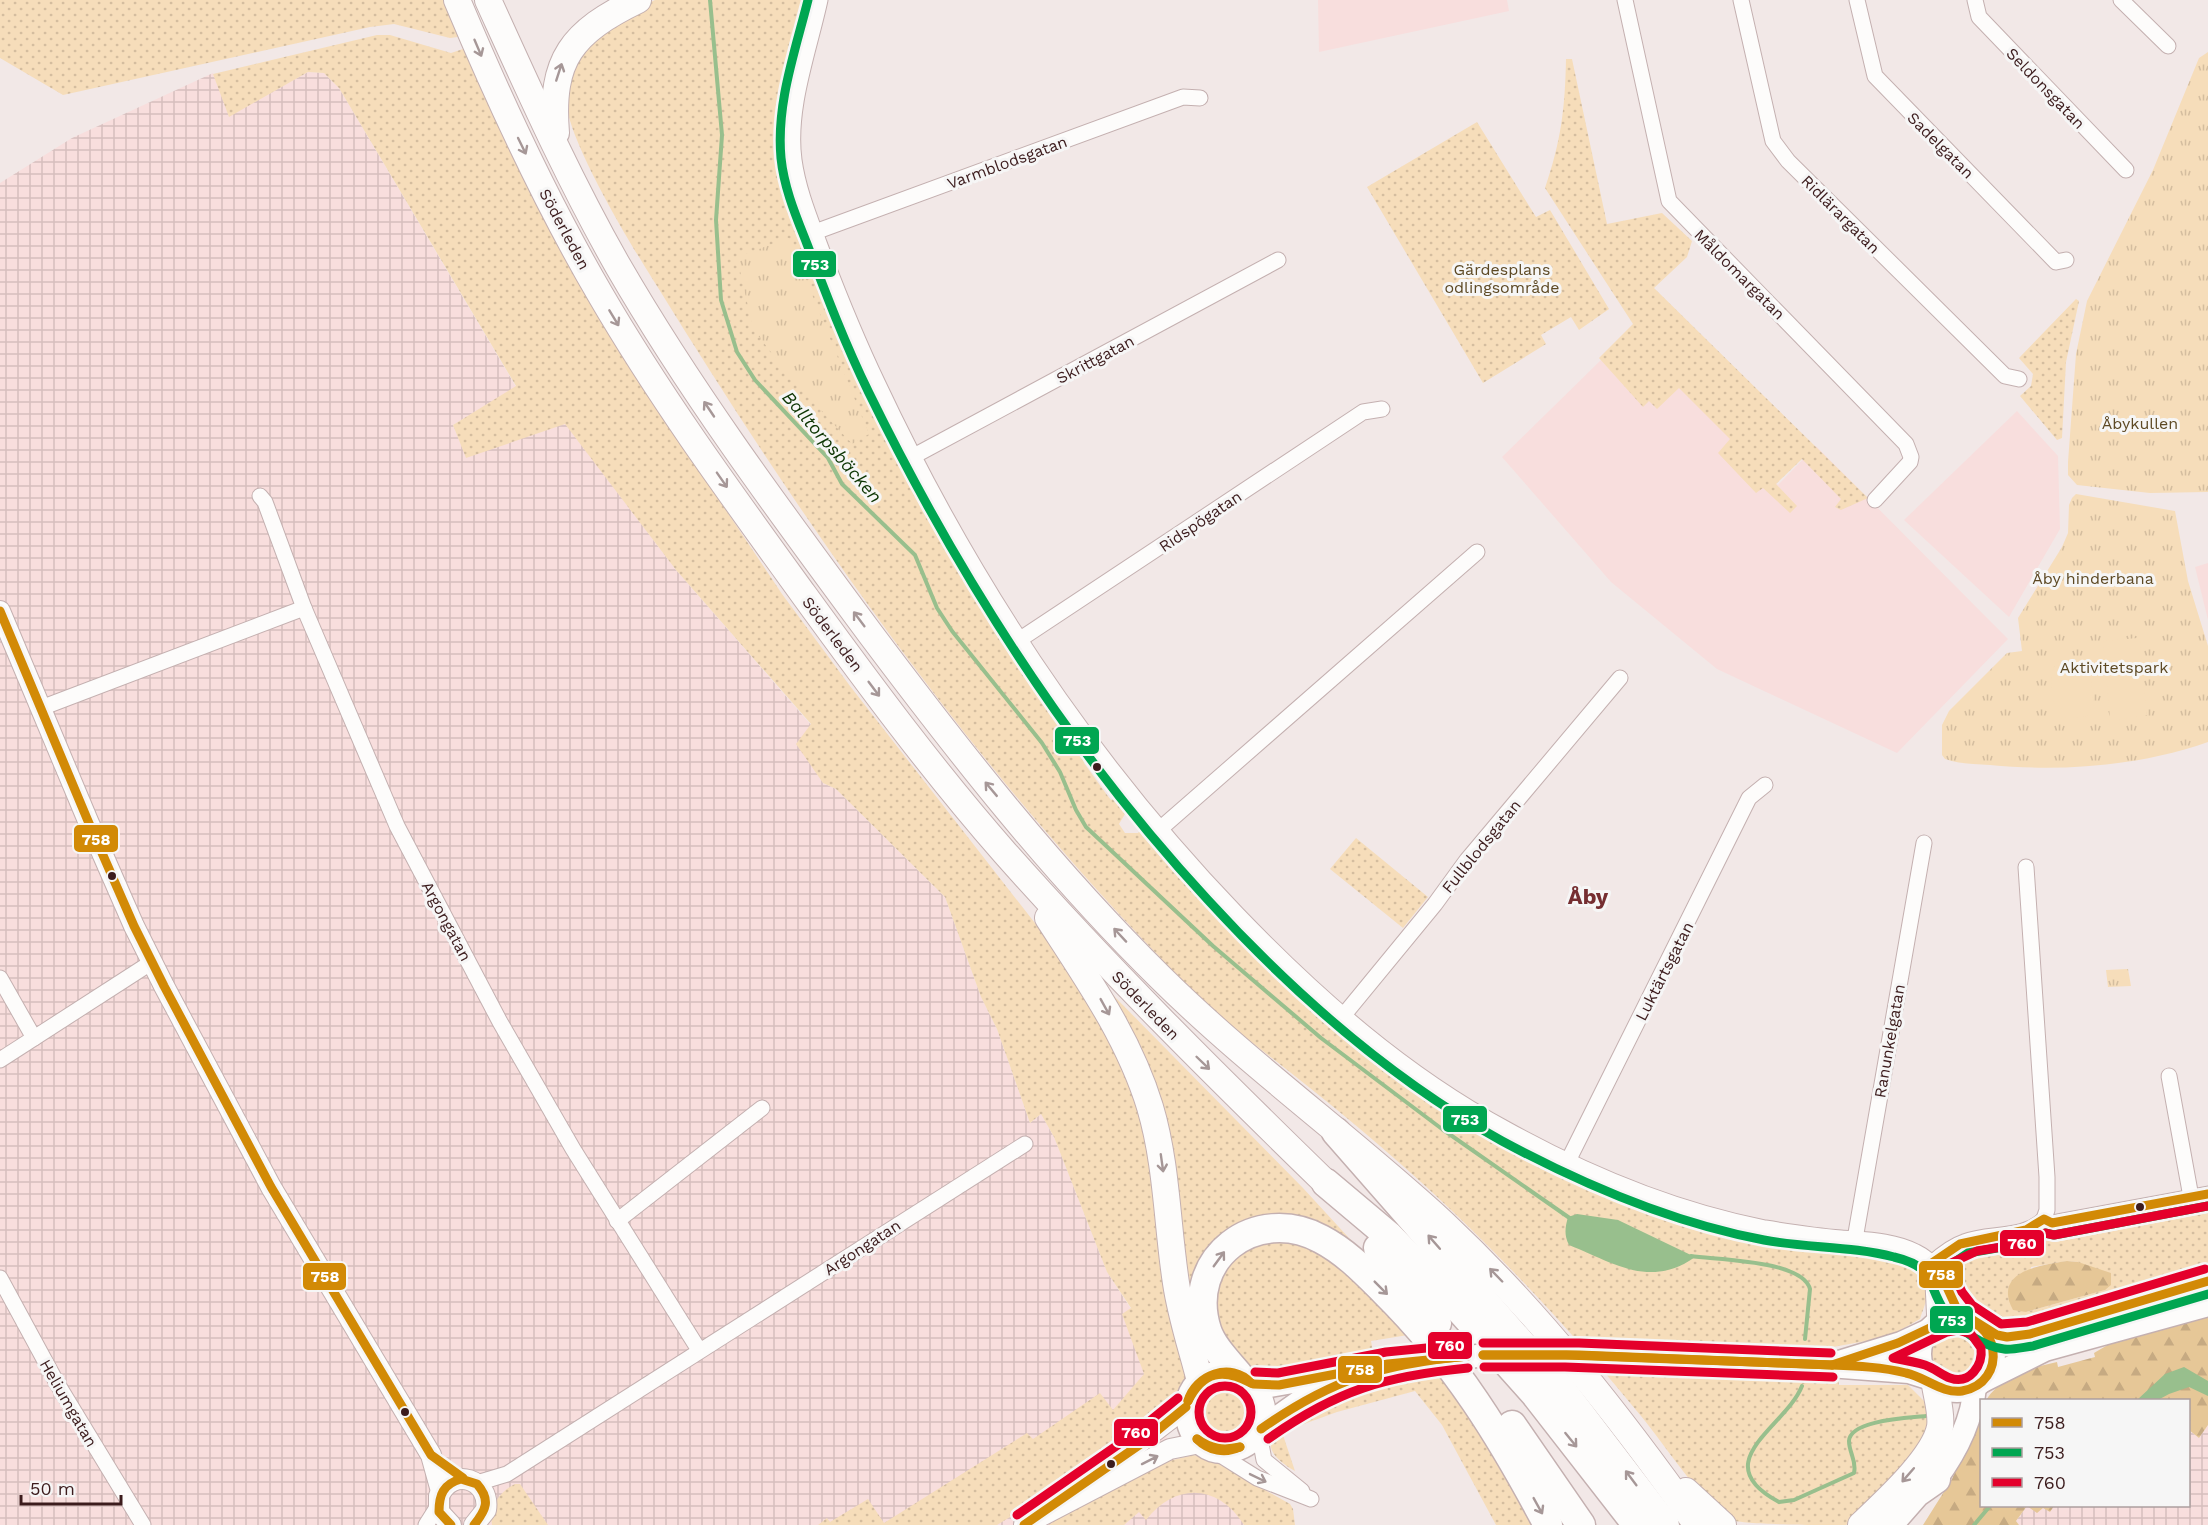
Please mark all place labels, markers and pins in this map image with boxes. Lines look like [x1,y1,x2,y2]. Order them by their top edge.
unlabelled marker [1091,761,1103,773]
unlabelled marker [106,870,118,882]
unlabelled marker [2134,1201,2146,1213]
unlabelled marker [399,1406,411,1418]
unlabelled marker [1105,1458,1117,1470]

